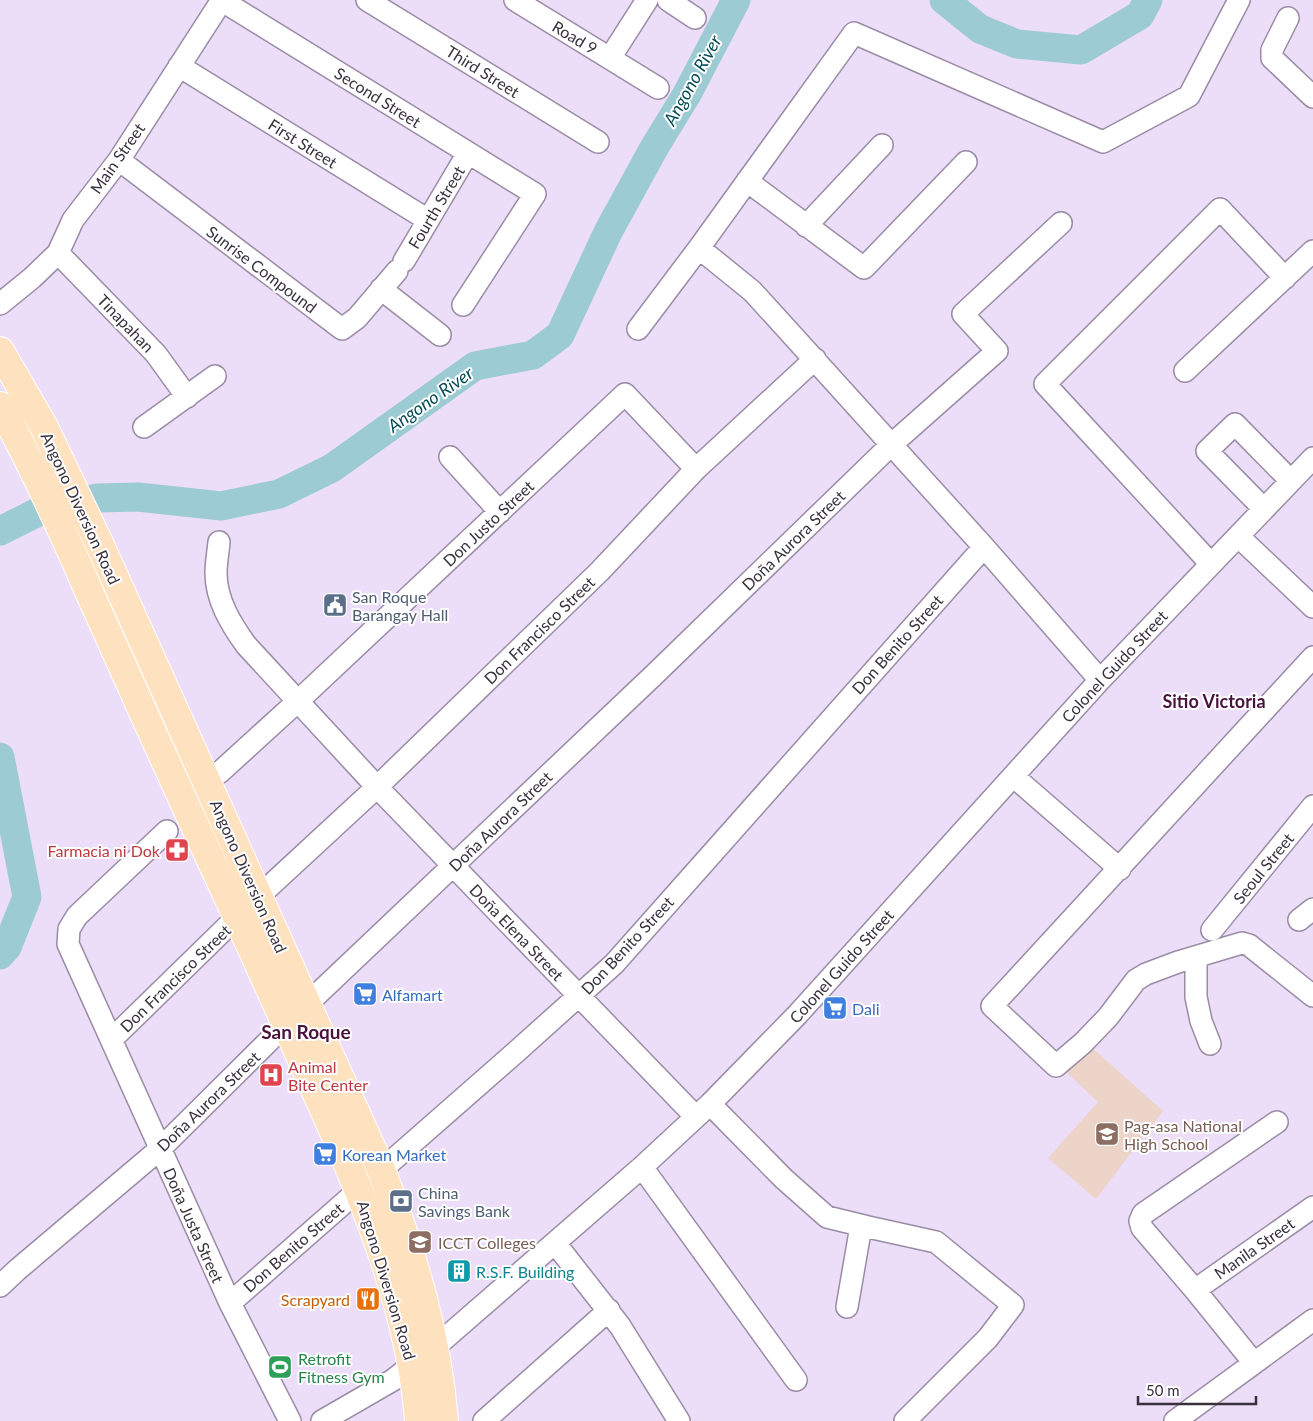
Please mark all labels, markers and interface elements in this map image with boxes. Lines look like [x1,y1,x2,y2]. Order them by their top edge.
street label: Road 9 [549,16,601,58]
water label: Angono River [658,30,726,130]
street label: Third Street [443,41,523,101]
street label: Second Street [332,63,425,131]
street label: First Street [265,114,341,172]
street label: Main Street [86,119,148,197]
street label: Fourth Street [404,162,468,252]
street label: Sunrise Compound [203,221,321,317]
street label: Tinapahan [94,290,158,356]
water label: Angono River [382,361,478,437]
street label: Angono Diversion Road [37,429,125,587]
street label: Don Justo Street [439,476,537,570]
street label: Doña Aurora Street [738,486,849,594]
street label: Don Francisco Street [480,572,598,688]
place label: San Roque Barangay Hall [352,587,448,624]
street label: Don Benito Street [848,590,947,697]
public building icon: San Roque Barangay Hall [322,592,348,618]
street label: Colonel Guido Street [1057,606,1171,726]
district label: Sitio Victoria [1162,690,1266,712]
street label: Doña Aurora Street [445,767,556,875]
street label: Angono Diversion Road [207,797,291,955]
street label: Seoul Street [1229,829,1297,907]
pharmacy icon: Farmacia ni Dok [164,837,190,863]
place label: Farmacia ni Dok [48,841,161,860]
street label: Doña Elena Street [466,880,568,984]
street label: Don Benito Street [577,892,677,998]
street label: Colonel Guido Street [785,905,897,1027]
street label: Don Francisco Street [116,920,234,1036]
supermarket icon: Alfamart [352,981,378,1007]
place label: Alfamart [382,985,443,1004]
supermarket icon: Dali [822,995,848,1021]
place label: Dali [852,999,880,1018]
district label: San Roque [261,1020,351,1043]
street label: Doña Aurora Street [153,1047,264,1155]
place label: Animal Bite Center [288,1057,368,1094]
hospital icon: Animal Bite Center [258,1062,284,1088]
place label: Pag-asa National High School [1124,1116,1242,1153]
school or university icon: Pag-asa National High School [1094,1121,1120,1147]
supermarket icon: Korean Market [312,1141,338,1167]
place label: Korean Market [342,1145,446,1164]
street label: Doña Justa Street [160,1165,228,1286]
place label: China Savings Bank [418,1183,511,1220]
bank icon: China Savings Bank [388,1188,414,1214]
street label: Don Benito Street [239,1198,347,1296]
street label: Angono Diversion Road [354,1198,420,1362]
street label: Manila Street [1210,1213,1298,1283]
school or university icon: ICCT Colleges [407,1229,433,1255]
place label: ICCT Colleges [438,1233,536,1252]
building icon: R.S.F. Building [446,1258,472,1284]
place label: R.S.F. Building [476,1262,574,1281]
restaurant icon: Scrapyard [355,1286,381,1312]
place label: Scrapyard [281,1290,350,1309]
place label: Retrofit Fitness Gym [298,1349,385,1386]
sports icon: Retrofit Fitness Gym [267,1354,293,1380]
scale bar [1138,1374,1256,1406]
text: 50 m [1146,1381,1180,1399]

